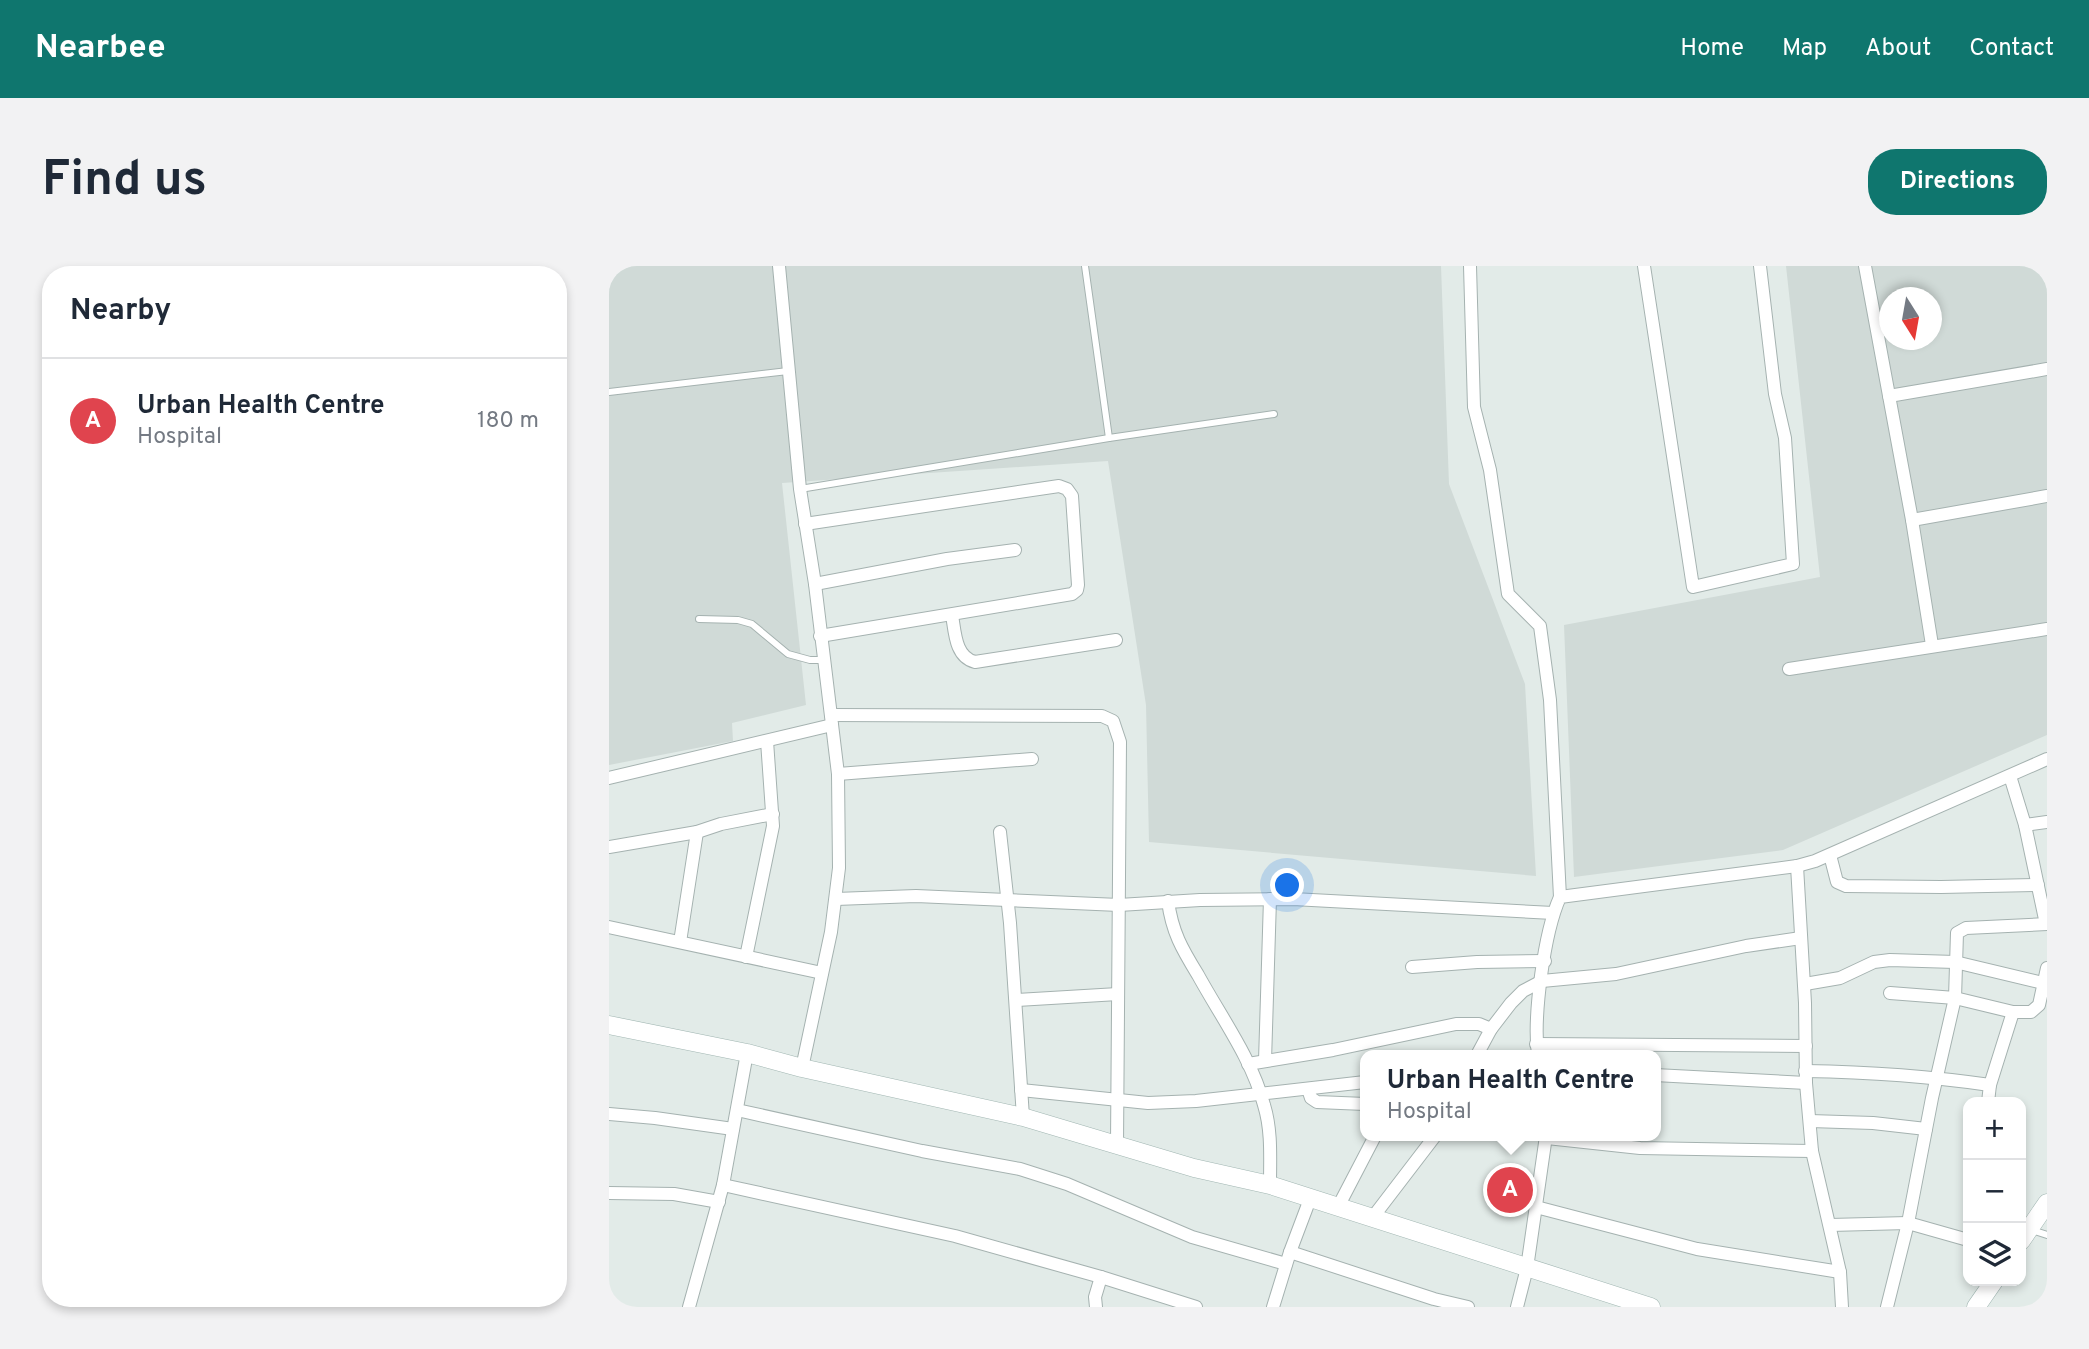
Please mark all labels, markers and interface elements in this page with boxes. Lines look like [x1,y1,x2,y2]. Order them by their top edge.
text: Nearbee [35,28,166,70]
text: Home [1680,34,1744,64]
text: Map [1782,34,1827,64]
text: About [1865,34,1931,64]
text: Contact [1969,34,2054,64]
button: Directions [1868,149,2047,215]
text: Find us [42,151,207,213]
north arrow [1879,287,1942,350]
text: Nearby [70,293,171,330]
text: Urban Health Centre [137,390,384,423]
text: A [85,407,101,436]
text: 180 m [477,407,539,436]
text: Hospital [137,423,222,452]
your location [1270,868,1304,902]
popup [1360,1050,1661,1141]
text: Urban Health Centre [1387,1065,1634,1098]
map controls [1963,1097,2026,1286]
button: + [1963,1097,2026,1160]
text: Hospital [1387,1098,1472,1127]
button: − [1963,1160,2026,1223]
pin: A [1487,1164,1533,1216]
button: layers [1963,1223,2026,1286]

